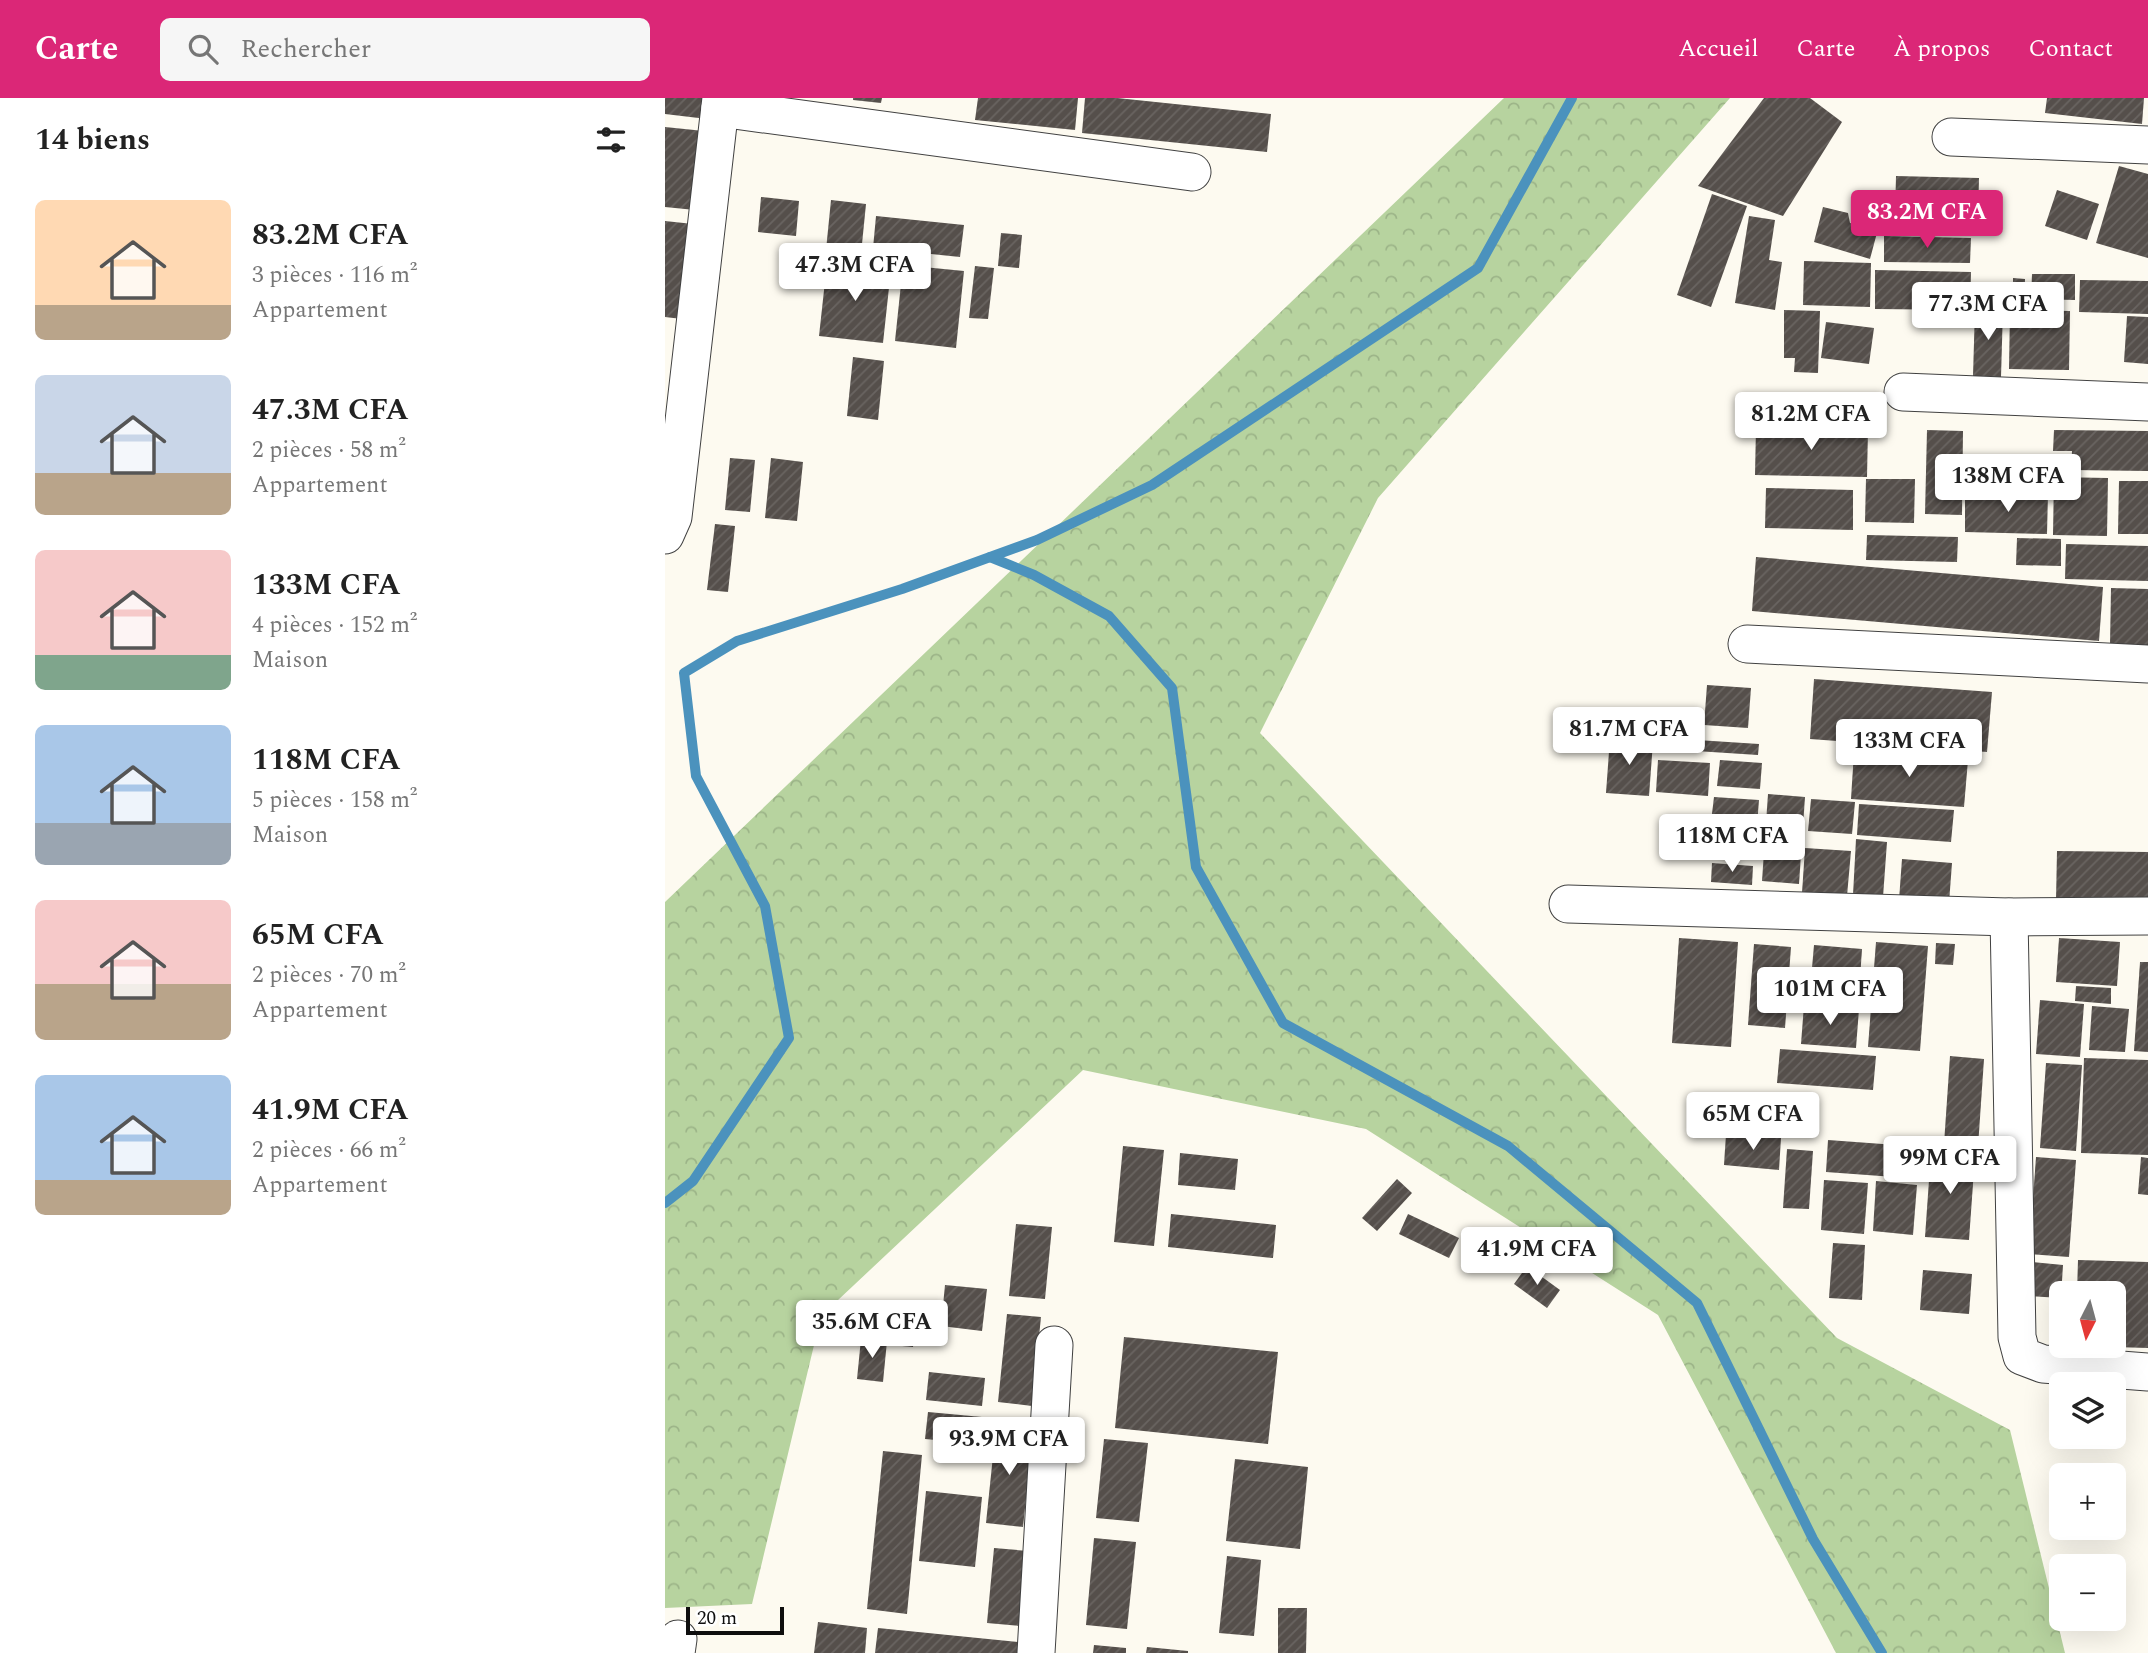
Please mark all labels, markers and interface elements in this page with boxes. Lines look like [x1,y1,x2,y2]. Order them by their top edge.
search box [160,18,650,81]
text: Carte [35,24,118,74]
text: Rechercher [240,29,371,69]
icon: search [184,30,222,68]
text: Accueil [1678,31,1758,67]
text: Carte [1796,31,1855,67]
text: À propos [1893,31,1990,67]
text: Contact [2028,31,2113,67]
text: 14 biens [35,117,150,163]
icon: filters [592,121,630,159]
pin: 83.2M CFA [1847,190,2007,250]
text: 83.2M CFA [1867,195,1987,230]
text: 83.2M CFA [252,212,409,258]
icon: home [91,228,175,312]
pin: 47.3M CFA [775,244,935,303]
text: 47.3M CFA [795,248,915,283]
text: 3 pièces · 116 m² [252,258,417,293]
pin: 77.3M CFA [1908,282,2068,342]
text: 77.3M CFA [1928,287,2048,322]
text: Appartement [252,293,388,328]
text: 47.3M CFA [252,387,409,433]
pin: 81.2M CFA [1731,392,1891,452]
text: 81.2M CFA [1751,397,1871,432]
icon: home [91,403,175,487]
text: 2 pièces · 58 m² [252,433,406,468]
pin: 138M CFA [1936,454,2080,514]
text: 138M CFA [1951,459,2065,494]
text: Appartement [252,468,388,503]
text: 133M CFA [252,562,401,608]
icon: home [91,578,175,662]
text: 4 pièces · 152 m² [252,608,417,643]
text: Maison [252,643,328,678]
pin: 81.7M CFA [1549,708,1709,767]
text: 81.7M CFA [1569,712,1689,747]
pin: 133M CFA [1837,720,1981,779]
text: 133M CFA [1852,724,1966,759]
text: 118M CFA [252,737,401,783]
icon: home [91,753,175,837]
text: 5 pièces · 158 m² [252,783,417,818]
pin: 118M CFA [1660,814,1804,874]
text: Maison [252,818,328,853]
text: 118M CFA [1675,819,1789,854]
text: 65M CFA [252,912,384,958]
icon: home [91,928,175,1012]
text: 2 pièces · 70 m² [252,958,406,993]
pin: 101M CFA [1758,968,1902,1027]
text: 101M CFA [1773,972,1887,1007]
text: Appartement [252,993,388,1028]
text: 41.9M CFA [252,1087,409,1133]
pin: 65M CFA [1688,1093,1818,1152]
text: 65M CFA [1702,1097,1804,1132]
icon: home [91,1103,175,1187]
text: 2 pièces · 66 m² [252,1133,406,1168]
pin: 99M CFA [1885,1136,2015,1196]
text: 99M CFA [1899,1141,2001,1176]
text: Appartement [252,1168,388,1203]
pin: 41.9M CFA [1457,1228,1617,1287]
text: 41.9M CFA [1477,1232,1597,1267]
north arrow [2049,1281,2126,1358]
map controls [2049,1281,2126,1631]
pin: 35.6M CFA [792,1300,952,1360]
text: 35.6M CFA [812,1305,932,1340]
button: layers [2049,1372,2126,1449]
pin: 93.9M CFA [929,1418,1089,1477]
text: 93.9M CFA [949,1422,1069,1457]
button: + [2049,1463,2126,1540]
button: − [2049,1554,2126,1631]
scale bar [686,1604,784,1636]
text: 20 m [697,1604,737,1633]

